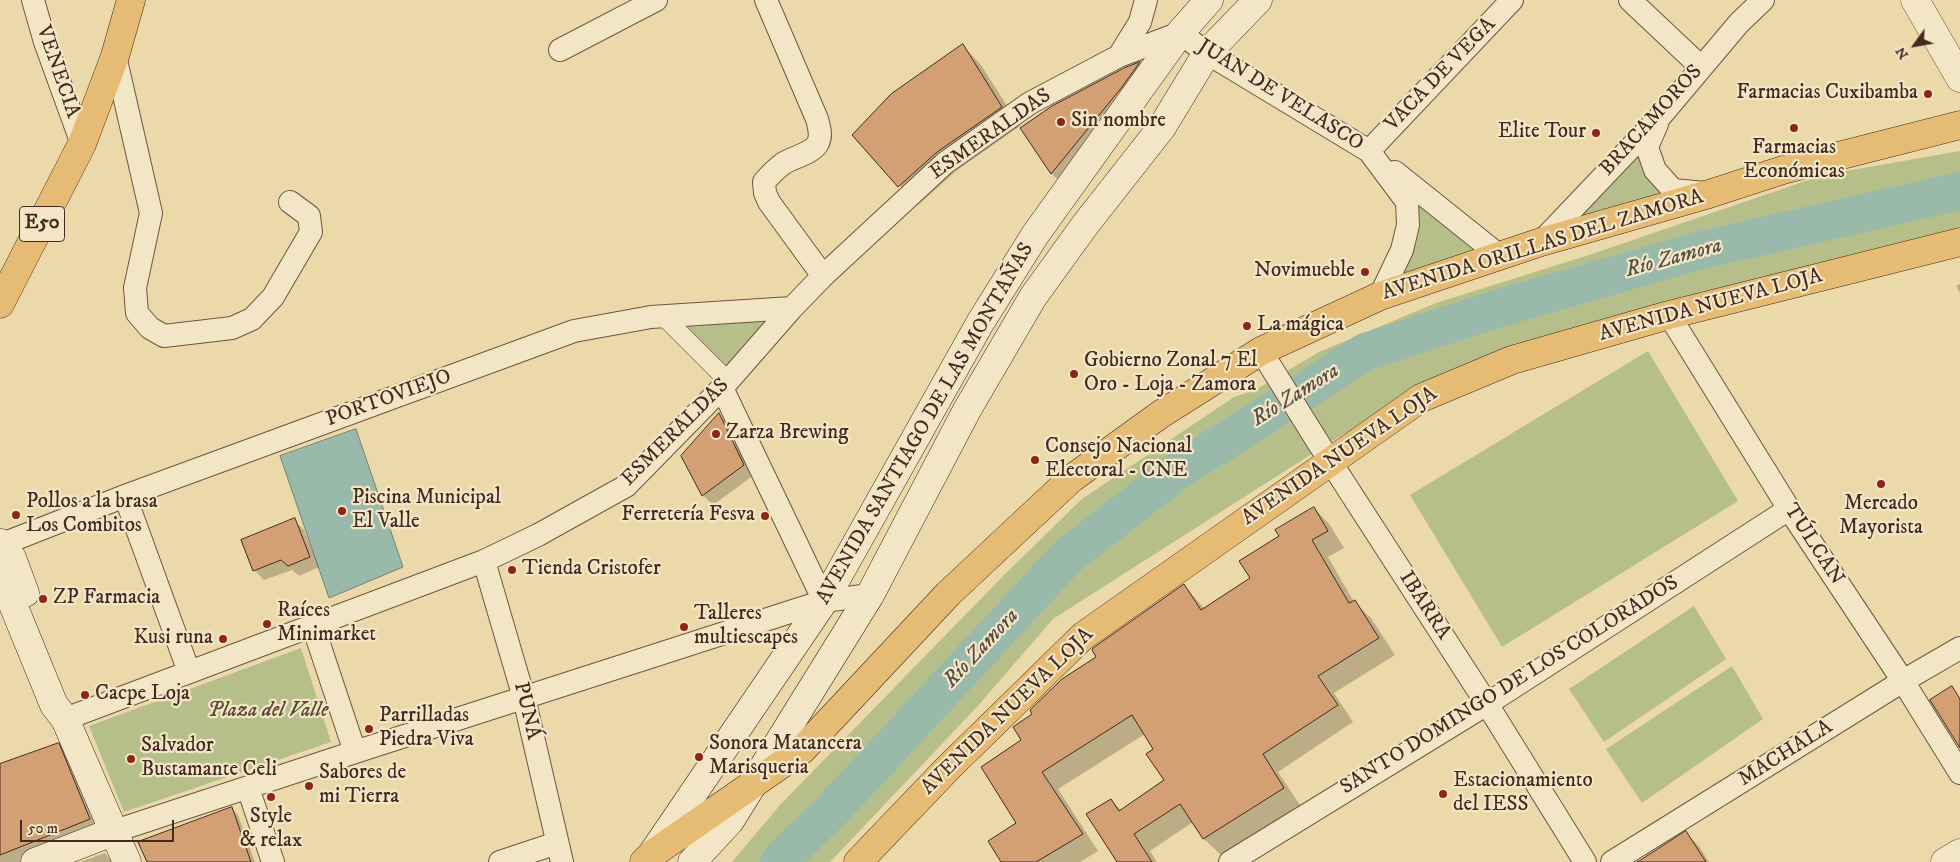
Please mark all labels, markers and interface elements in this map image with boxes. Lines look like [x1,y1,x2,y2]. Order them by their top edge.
street label: VACA DE VEGA [1380,13,1502,137]
north arrow [1890,20,1940,70]
street label: VENECIA [29,22,85,122]
street label: JUAN DE VELASCO [1192,35,1368,157]
text: N [1892,43,1913,63]
street label: BRACAMOROS [1595,60,1709,182]
place label: Farmacias Cuxibamba [1736,81,1918,107]
street label: ESMERALDAS [926,84,1056,186]
marker: Farmacias Cuxibamba [1922,88,1934,100]
place label: Sin nombre [1071,109,1166,135]
marker: Sin nombre [1055,116,1067,128]
place label: Elite Tour [1498,120,1586,146]
marker: Farmacias Económicas [1788,122,1800,134]
marker: Elite Tour [1590,127,1602,139]
place label: Farmacias Económicas [1743,136,1845,186]
street label: AVENIDA ORILLAS DEL ZAMORA [1379,185,1707,307]
road number: E50 [20,206,64,242]
water label: Río Zamora [1623,234,1725,284]
street label: AVENIDA SANTIAGO DE LAS MONTAÑAS [812,239,1040,609]
place label: Novimueble [1254,259,1355,285]
street label: AVENIDA NUEVA LOJA [1597,264,1825,348]
marker: Novimueble [1359,266,1371,278]
place label: La mágica [1257,313,1344,339]
marker: La mágica [1241,320,1253,332]
place label: Gobierno Zonal 7 El Oro - Loja - Zamora [1084,349,1257,399]
water label: Río Zamora [1247,359,1345,433]
street label: PORTOVIEJO [323,365,455,433]
marker: Gobierno Zonal 7 El Oro - Loja - Zamora [1068,368,1080,380]
street label: ESMERALDAS [617,374,735,492]
street label: AVENIDA NUEVA LOJA [1238,382,1442,532]
place label: Zarza Brewing [726,421,848,447]
marker: Zarza Brewing [710,428,722,440]
place label: Consejo Nacional Electoral - CNE [1045,435,1192,485]
marker: Consejo Nacional Electoral - CNE [1029,454,1041,466]
marker: Mercado Mayorista [1875,478,1887,490]
place label: Piscina Municipal El Valle [352,486,501,536]
place label: Pollos a la brasa Los Combitos [26,490,158,540]
place label: Mercado Mayorista [1839,492,1923,542]
street label: TÚLCAN [1777,500,1849,590]
place label: Ferretería Fesva [621,503,755,529]
marker: Piscina Municipal El Valle [336,505,348,517]
marker: Pollos a la brasa Los Combitos [10,509,22,521]
marker: Ferretería Fesva [759,510,771,522]
place label: Tienda Cristofer [522,557,661,583]
marker: Tienda Cristofer [506,564,518,576]
street label: IBARRA [1393,567,1455,645]
street label: SANTO DOMINGO DE LOS COLORADOS [1336,571,1684,801]
place label: ZP Farmacia [53,586,160,612]
marker: ZP Farmacia [37,593,49,605]
place label: Raíces Minimarket [277,599,376,649]
place label: Talleres multiescapes [694,602,798,652]
water label: Río Zamora [939,604,1025,694]
marker: Raíces Minimarket [261,618,273,630]
marker: Talleres multiescapes [678,621,690,633]
street label: AVENIDA NUEVA LOJA [917,623,1099,801]
place label: Kusi runa [134,626,213,652]
marker: Kusi runa [217,633,229,645]
street label: PUNÁ [507,680,545,742]
place label: Cacpe Loja [95,682,190,708]
marker: Cacpe Loja [79,689,91,701]
park label: Plaza del Valle [208,699,328,725]
place label: Parrilladas Piedra Viva [379,704,474,754]
street label: MACHALA [1734,715,1838,793]
marker: Parrilladas Piedra Viva [363,723,375,735]
place label: Sonora Matancera Marisqueria [709,732,862,782]
place label: Salvador Bustamante Celi [141,734,277,784]
marker: Sonora Matancera Marisqueria [693,751,705,763]
marker: Salvador Bustamante Celi [125,753,137,765]
place label: Sabores de mi Tierra [319,761,406,811]
place label: Estacionamiento del IESS [1453,769,1593,819]
marker: Sabores de mi Tierra [303,780,315,792]
marker: Estacionamiento del IESS [1437,788,1449,800]
marker: Style & relax [265,791,277,803]
place label: Style & relax [240,805,302,855]
scale bar [22,810,176,842]
text: 50 m [28,819,58,838]

